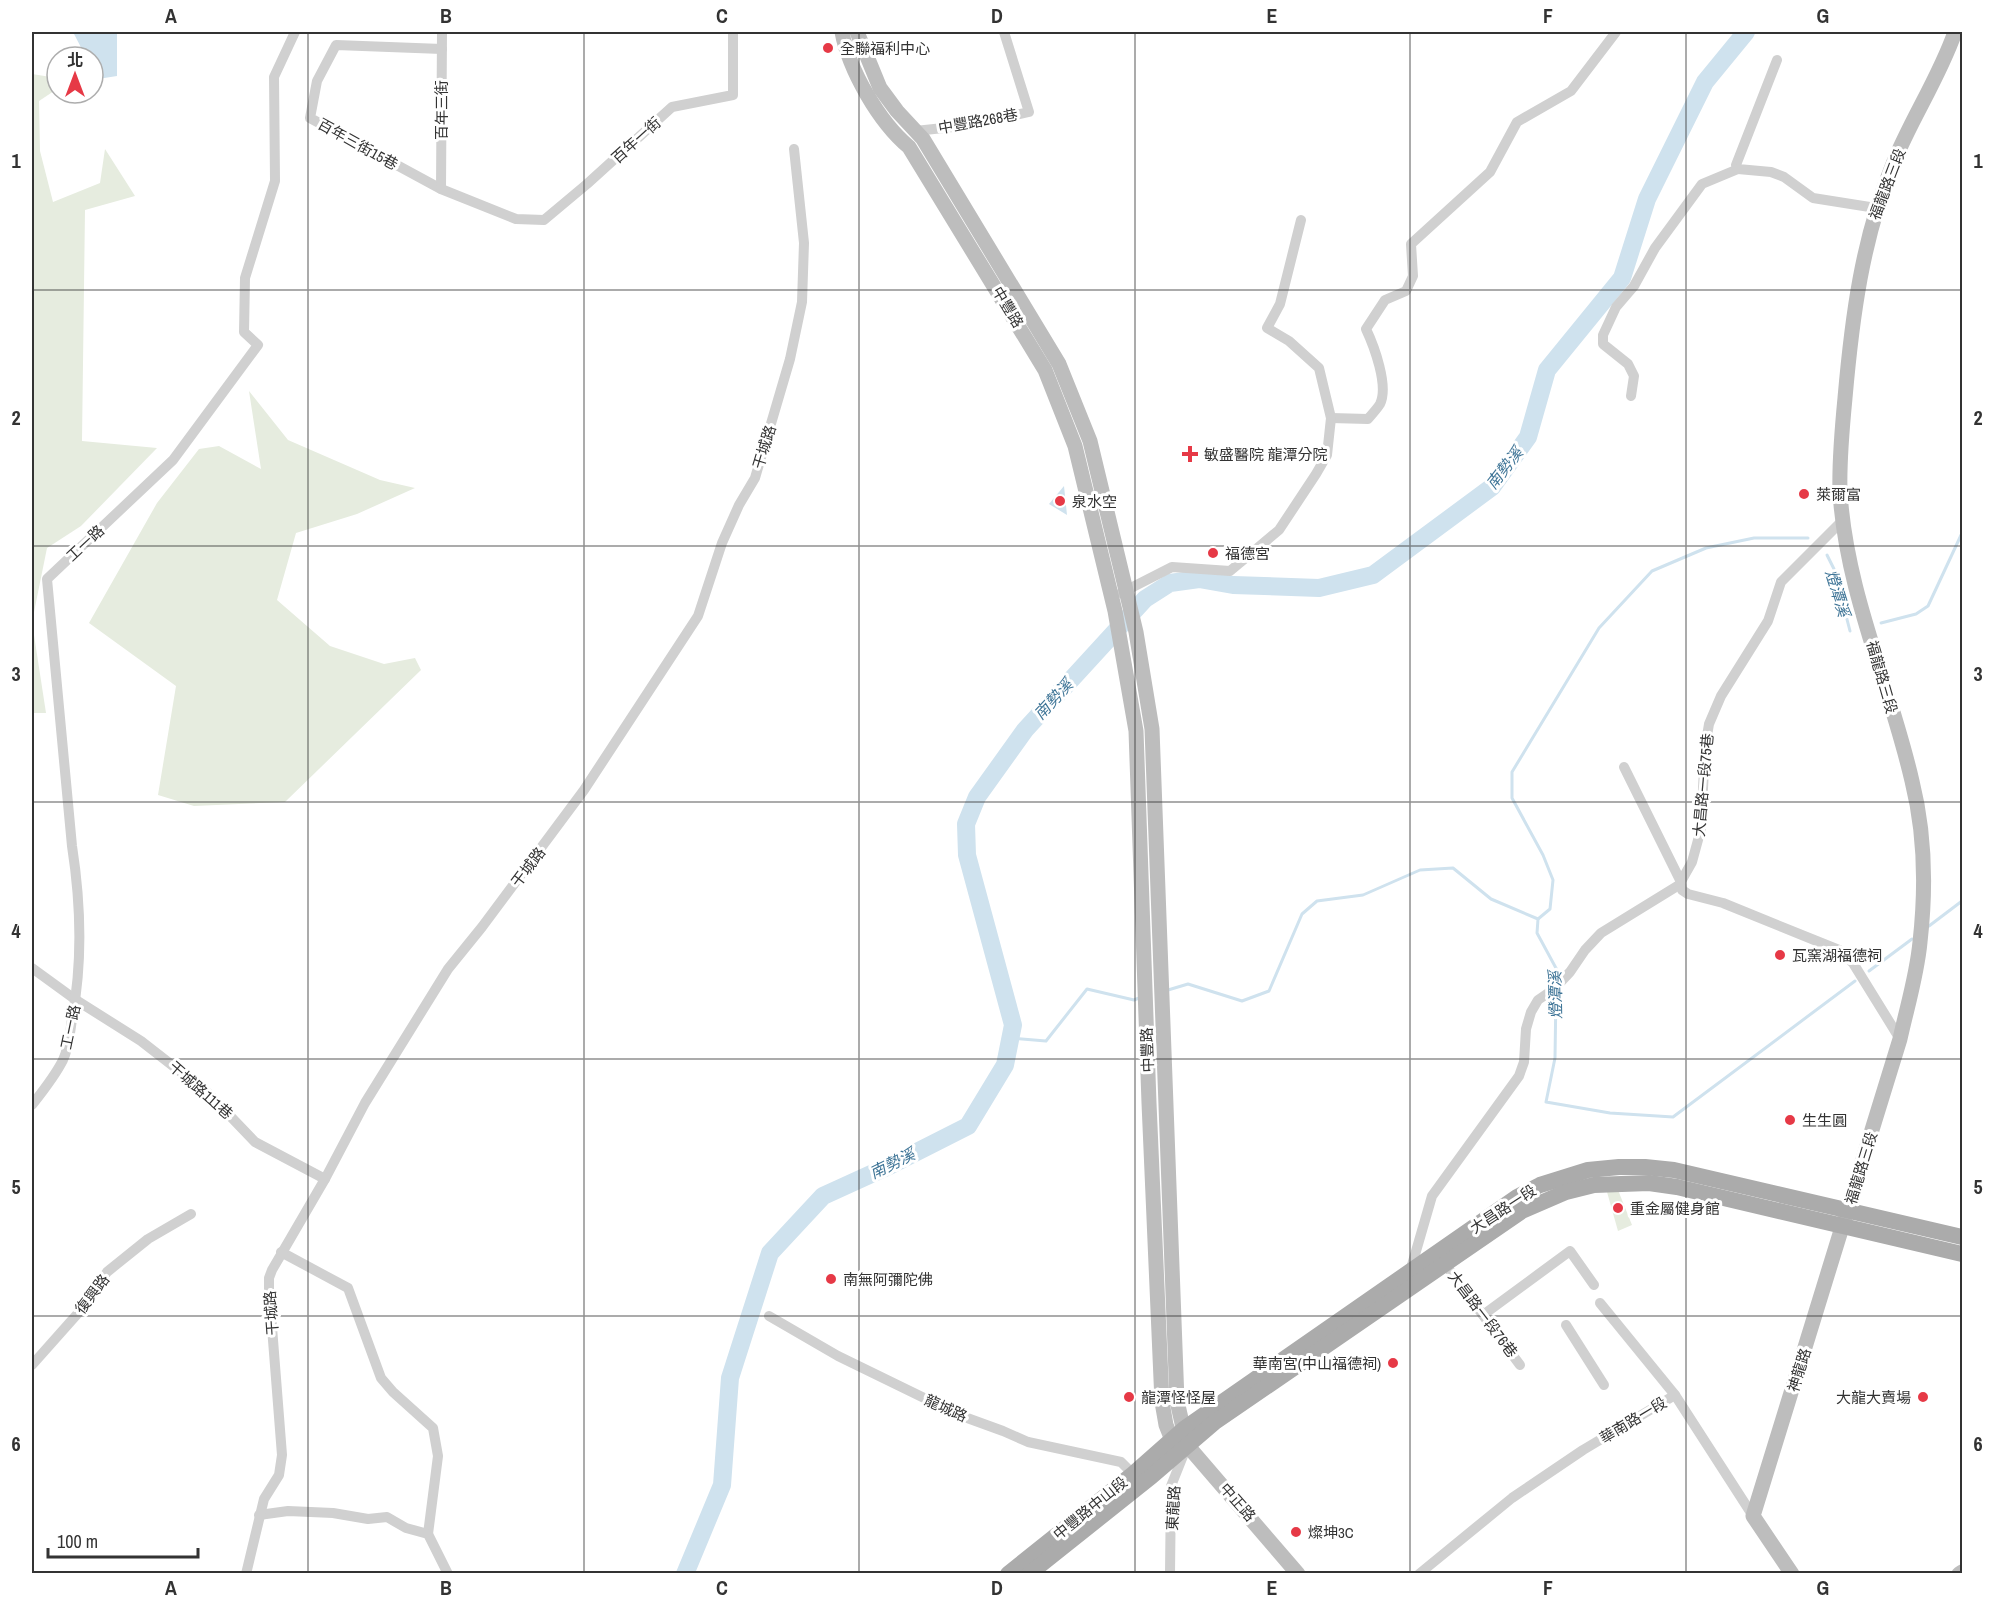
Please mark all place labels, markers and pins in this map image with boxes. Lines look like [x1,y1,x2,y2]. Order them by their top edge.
place label: 全聯福利中心 [840,38,930,59]
marker: 全聯福利中心 [821,41,835,55]
place label: 敏盛醫院 龍潭分院 [1204,444,1327,465]
marker: 敏盛醫院 龍潭分院 [1181,445,1199,463]
place label: 萊爾富 [1816,484,1861,505]
marker: 萊爾富 [1797,487,1811,501]
place label: 泉水空 [1072,491,1117,512]
marker: 泉水空 [1053,494,1067,508]
place label: 福德宮 [1225,543,1270,564]
marker: 福德宮 [1206,546,1220,560]
place label: 瓦窯湖福德祠 [1792,945,1882,966]
marker: 瓦窯湖福德祠 [1773,948,1787,962]
place label: 生生圓 [1802,1110,1847,1131]
marker: 生生圓 [1783,1113,1797,1127]
place label: 重金屬健身館 [1630,1198,1720,1219]
marker: 重金屬健身館 [1611,1201,1625,1215]
place label: 南無阿彌陀佛 [843,1269,933,1290]
marker: 南無阿彌陀佛 [824,1272,838,1286]
place label: 華南宮(中山福德祠) [1253,1353,1381,1374]
marker: 華南宮(中山福德祠) [1386,1356,1400,1370]
place label: 龍潭怪怪屋 [1141,1387,1216,1408]
place label: 大龍大賣場 [1836,1387,1911,1408]
marker: 龍潭怪怪屋 [1122,1390,1136,1404]
marker: 大龍大賣場 [1916,1390,1930,1404]
place label: 燦坤3C [1308,1522,1354,1543]
marker: 燦坤3C [1289,1525,1303,1539]

